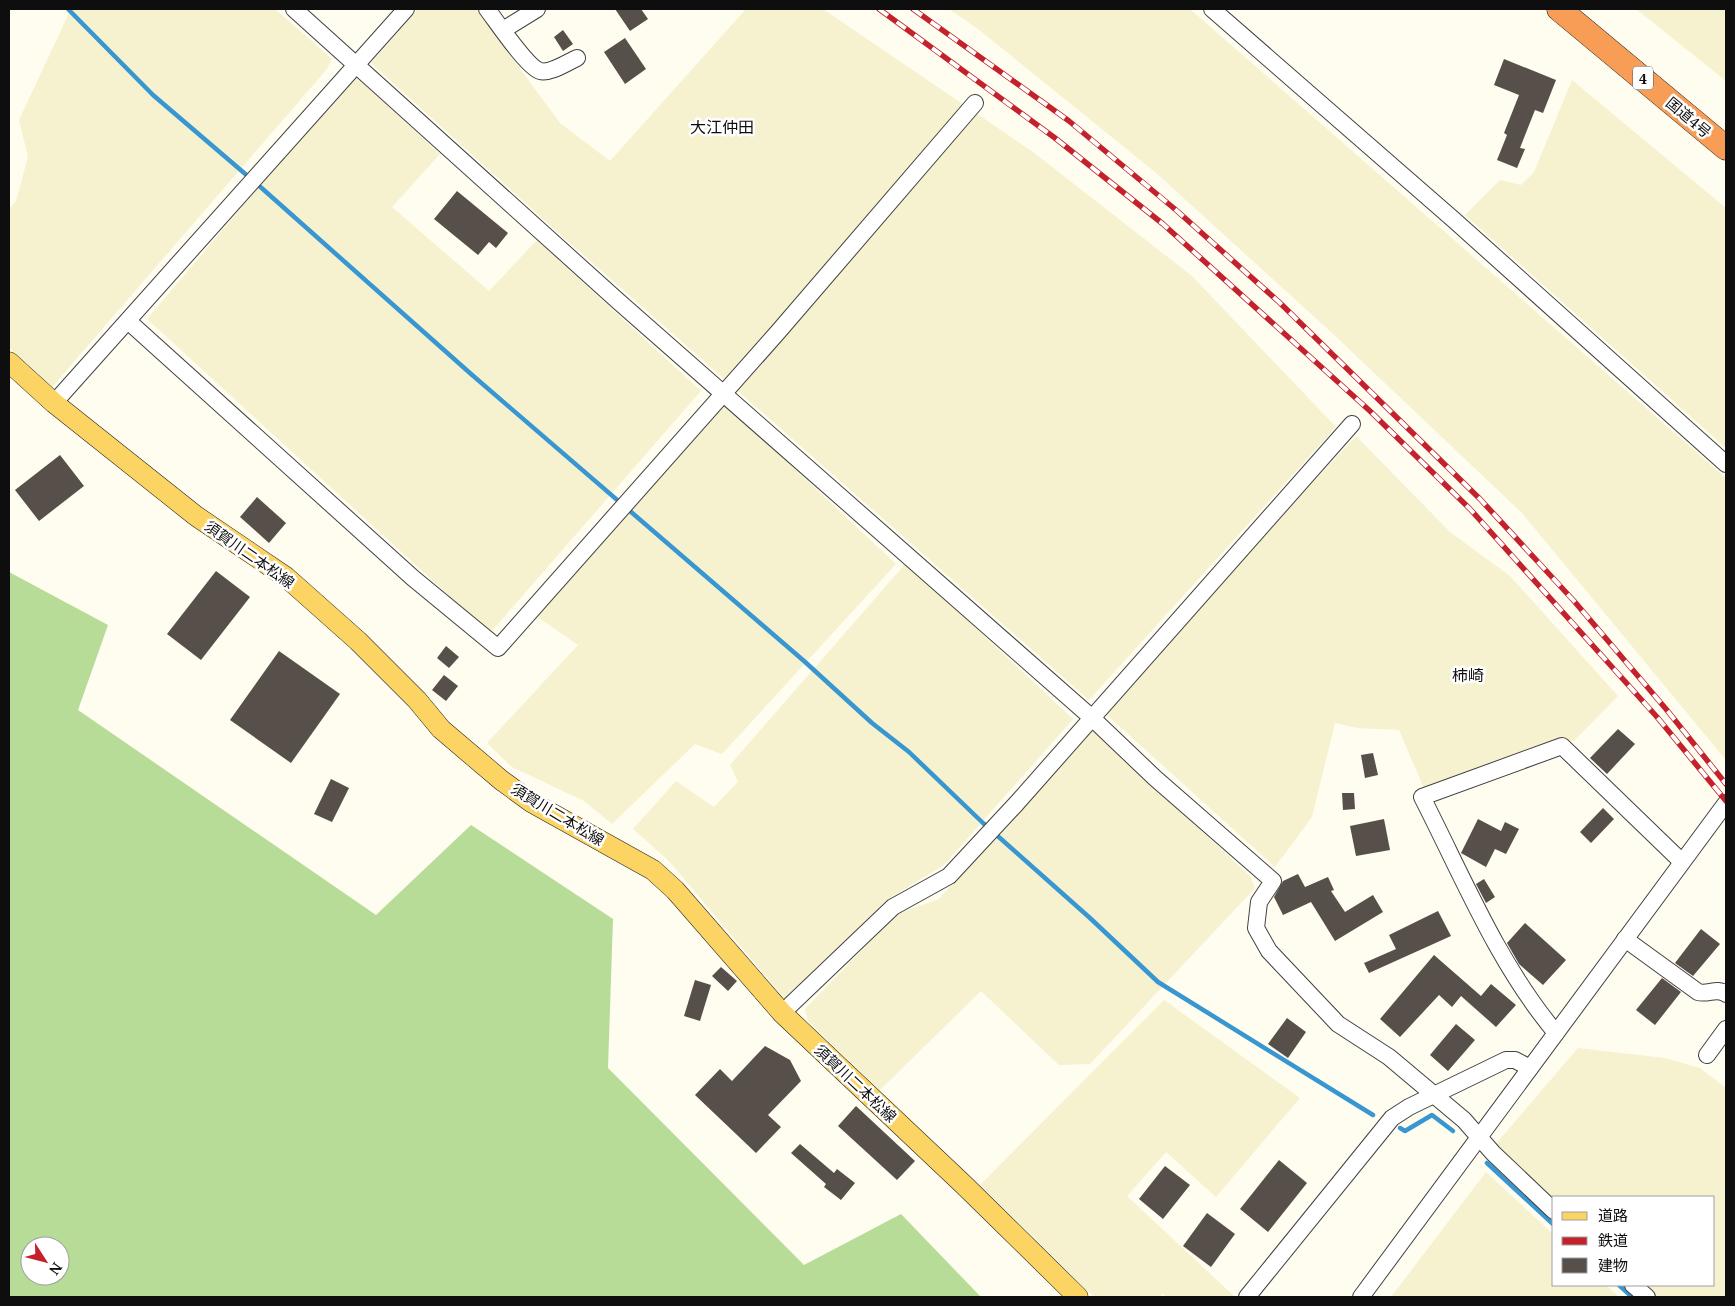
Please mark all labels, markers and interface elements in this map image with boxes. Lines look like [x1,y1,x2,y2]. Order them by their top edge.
road number: 4 [1633,66,1653,90]
street label: 国道4号 [1662,92,1716,142]
district label: 大江仲田 [690,116,754,138]
street label: 須賀川二本松線 [201,516,299,592]
district label: 柿崎 [1452,664,1484,686]
street label: 須賀川二本松線 [508,778,608,850]
street label: 須賀川二本松線 [811,1040,901,1126]
legend [1552,1196,1715,1286]
text: 道路 [1598,1205,1628,1225]
text: 鉄道 [1598,1230,1628,1250]
north arrow [20,1236,70,1286]
text: 建物 [1598,1255,1628,1275]
text: N [45,1259,67,1279]

